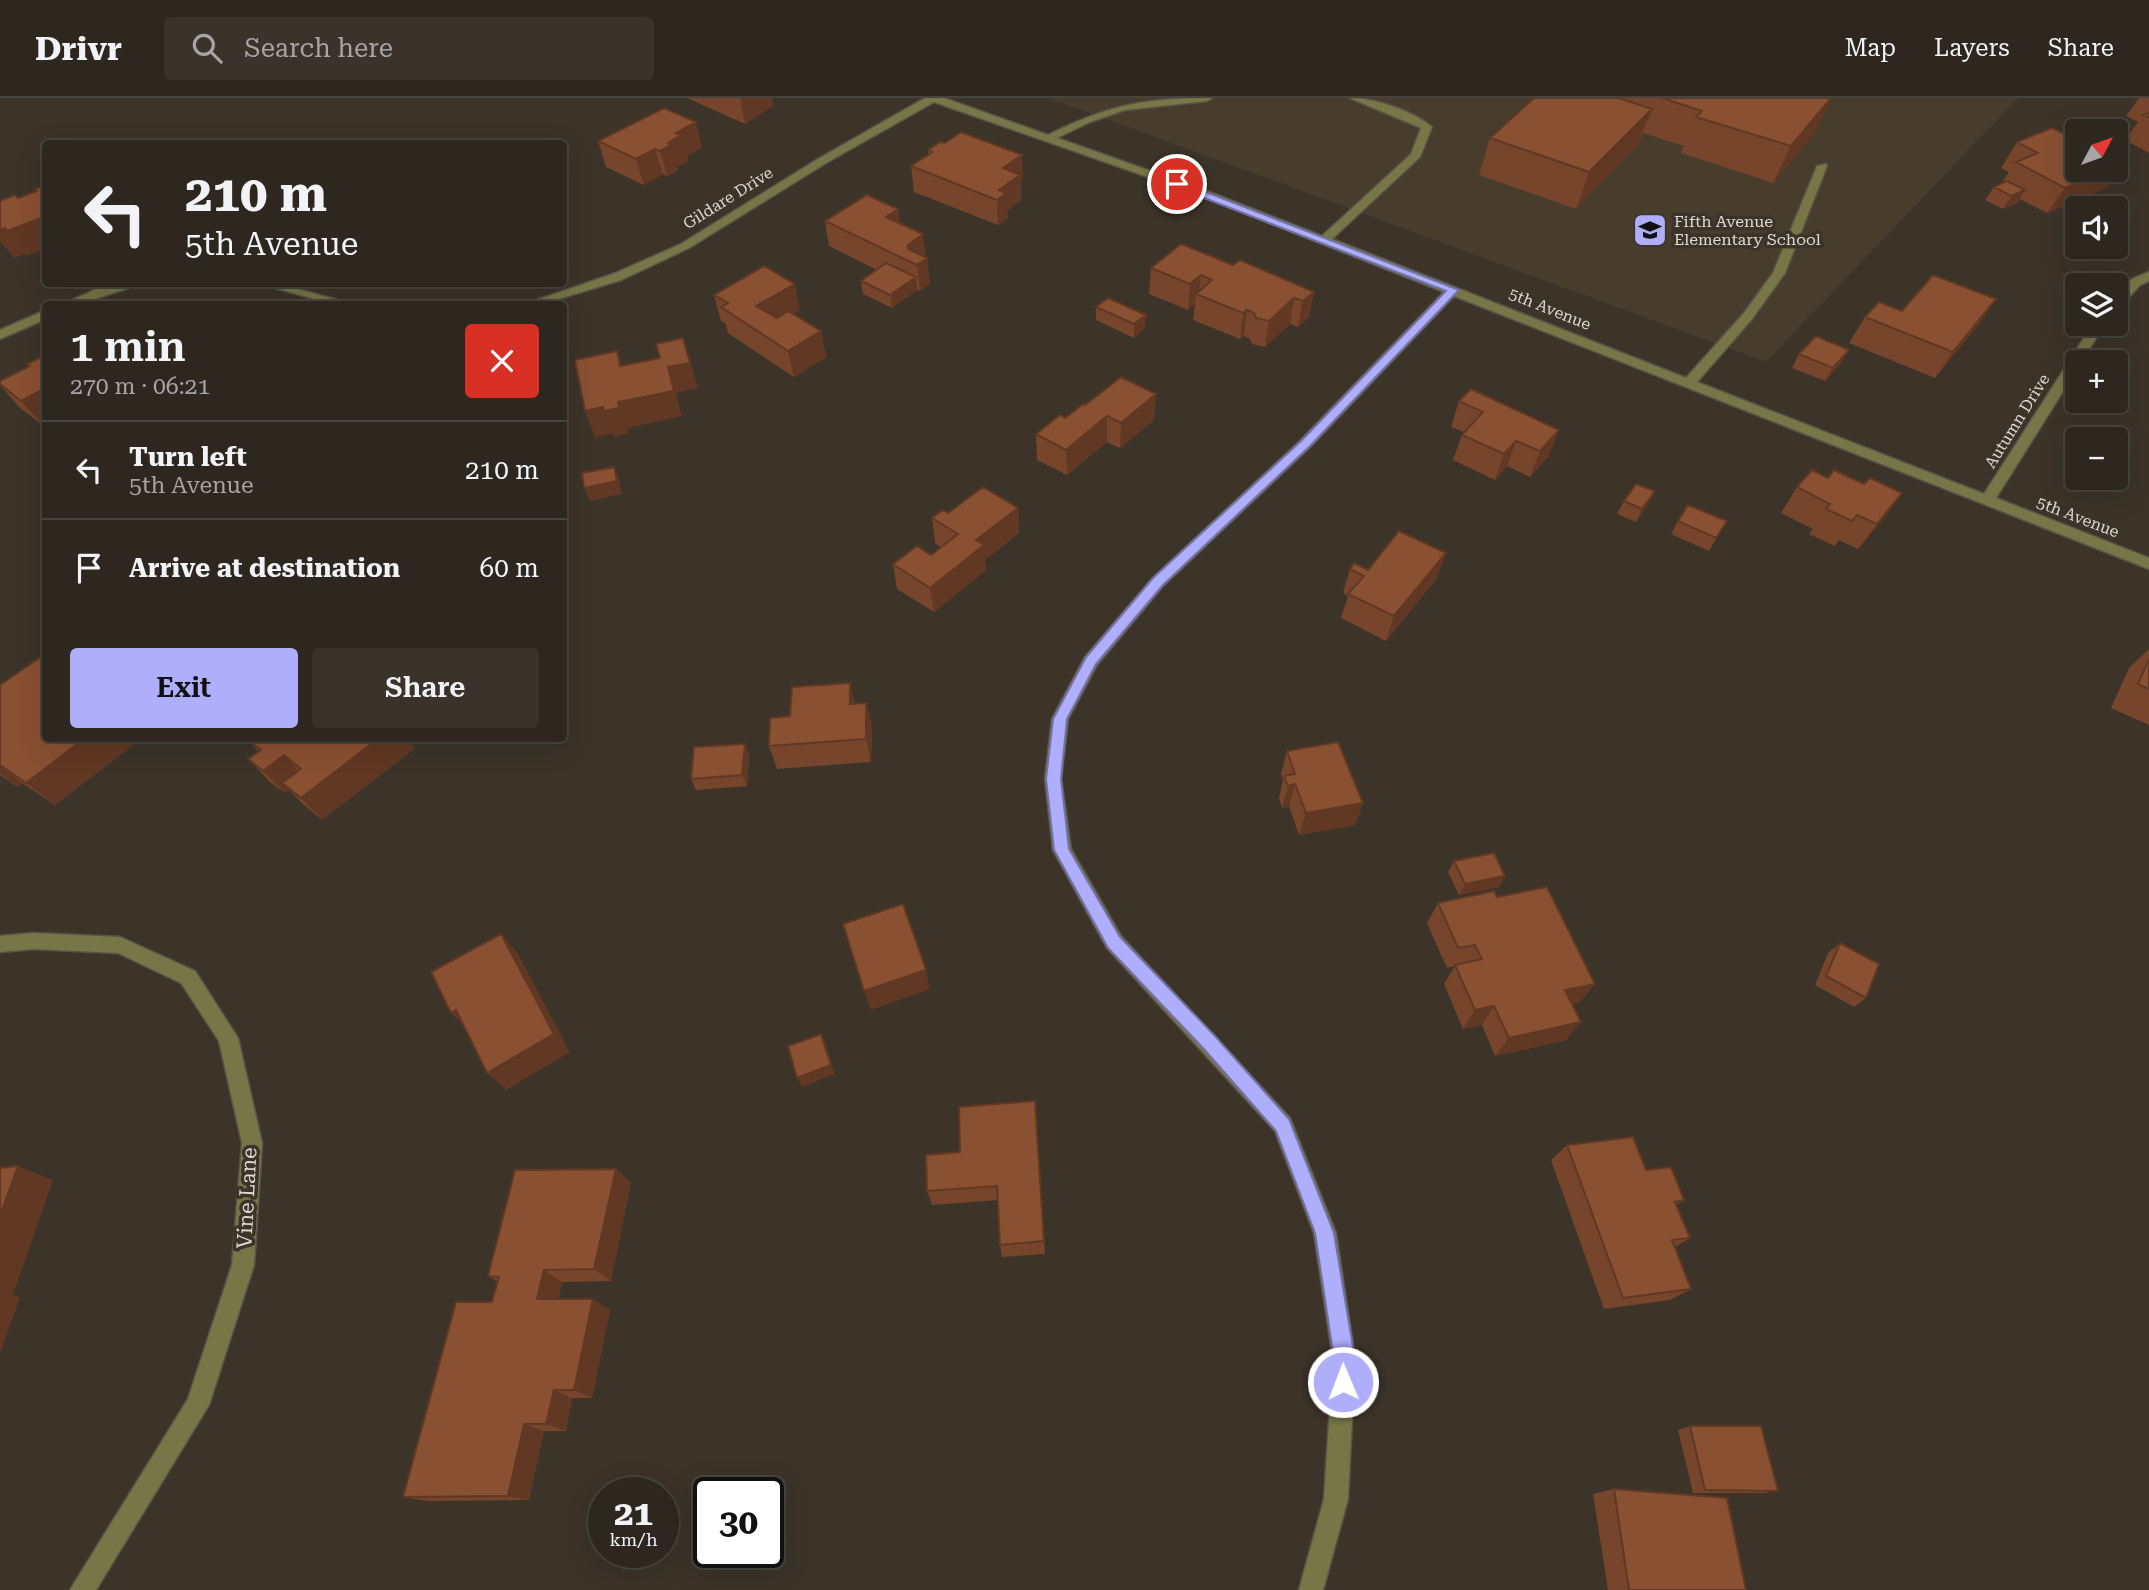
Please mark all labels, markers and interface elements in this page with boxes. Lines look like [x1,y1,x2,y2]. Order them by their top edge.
search box [164,17,654,80]
text: Drivr [35,29,122,68]
icon: search [188,29,226,67]
text: Search here [244,33,393,63]
text: Map [1845,34,1896,62]
text: Layers [1934,34,2010,62]
text: Share [2048,34,2114,62]
north arrow [2065,119,2128,182]
map controls [2065,119,2128,490]
pin [1147,154,1207,214]
street label: Gildare Drive [680,163,777,233]
icon: arrive [1158,165,1196,203]
text: 210 m [185,166,327,223]
icon: left [70,168,161,259]
button: sound [2065,196,2128,259]
school or university icon: Fifth Avenue Elementary School [1631,211,1669,249]
place label: Fifth Avenue Elementary School [1674,212,1821,249]
text: 5th Avenue [185,225,358,263]
button: layers [2065,273,2128,336]
street label: 5th Avenue [1506,284,1594,334]
text: 1 min [70,322,186,371]
button: close [465,324,539,398]
button: + [2065,350,2128,413]
street label: Autumn Drive [1980,370,2054,472]
text: 270 m · 06:21 [70,373,210,400]
button: − [2065,427,2128,490]
text: Turn left [129,442,247,472]
icon: left [70,451,108,489]
text: 210 m [465,455,539,485]
text: 5th Avenue [129,472,254,499]
street label: 5th Avenue [2034,493,2122,541]
icon: arrive [70,549,108,587]
text: Arrive at destination [129,553,400,583]
text: 60 m [480,553,539,583]
button: Exit [70,648,298,728]
button: Share [312,648,539,728]
street label: Vine Lane [232,1147,262,1249]
position arrow [1306,1345,1380,1419]
speed limit sign: 30 [693,1477,784,1568]
text: 21 [614,1493,653,1534]
text: km/h [609,1529,658,1550]

